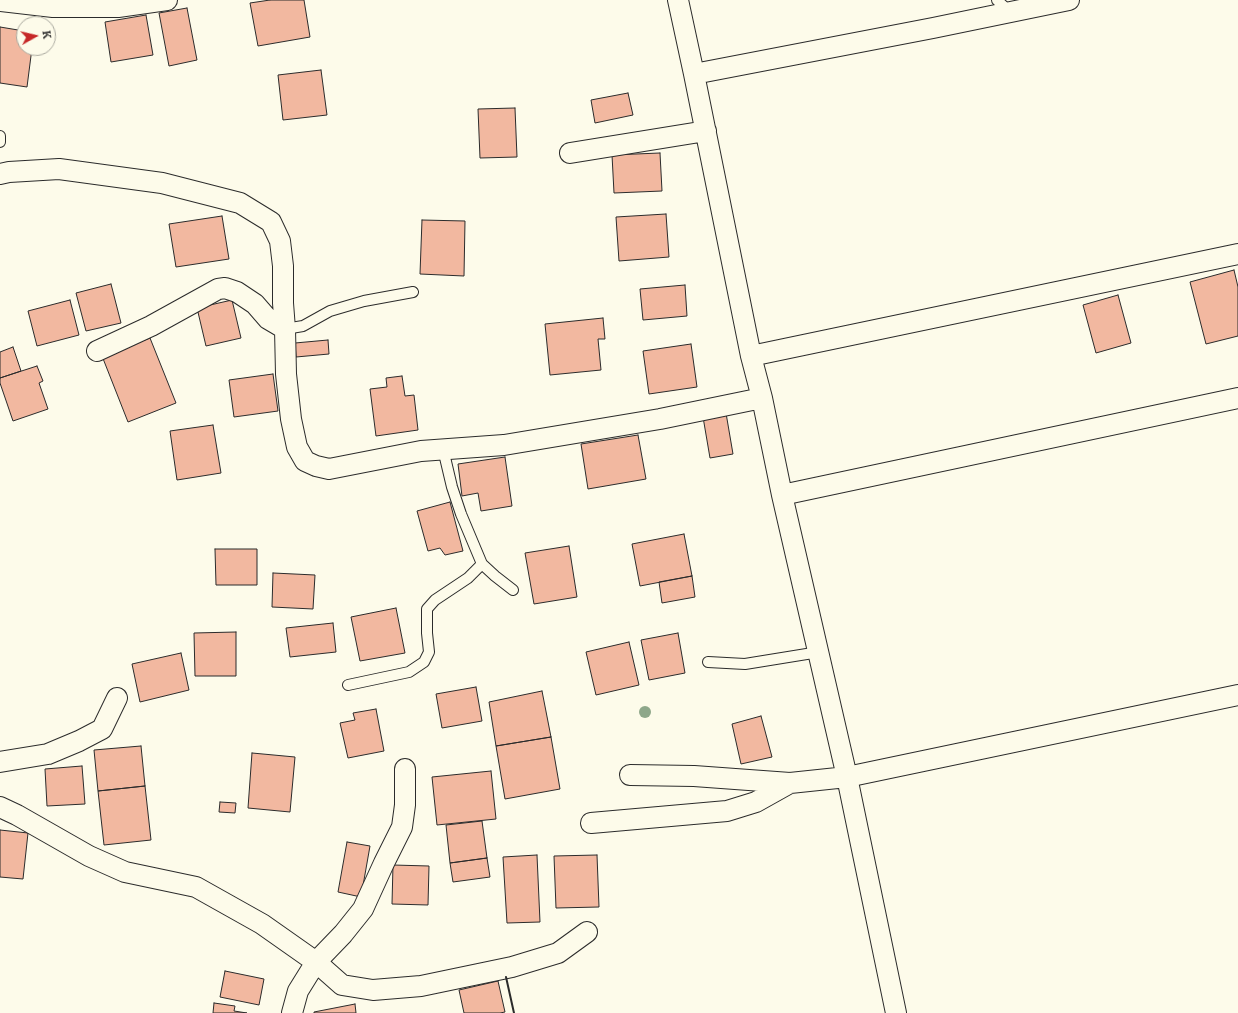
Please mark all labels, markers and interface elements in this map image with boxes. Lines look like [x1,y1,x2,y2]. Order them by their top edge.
north arrow [16,16,56,56]
text: K [39,29,54,40]

